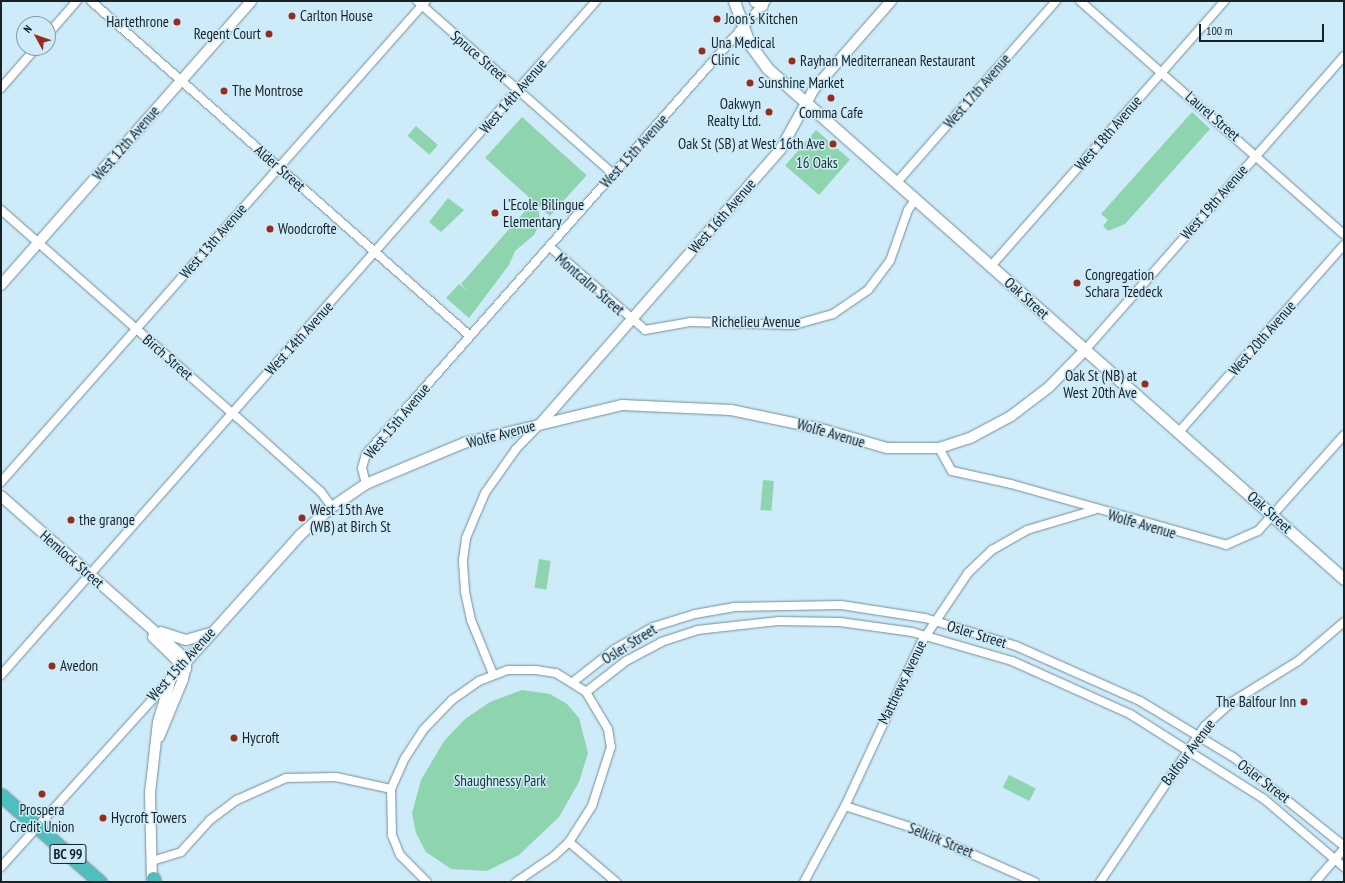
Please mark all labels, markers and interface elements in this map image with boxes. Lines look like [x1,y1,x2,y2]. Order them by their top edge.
place label: Carlton House [300,7,373,25]
place label: Joon's Kitchen [725,10,798,28]
marker: Carlton House [287,11,297,21]
place label: Hartethrone [106,13,169,31]
marker: Joon's Kitchen [712,14,722,24]
north arrow [16,16,56,56]
scale bar [1201,16,1326,42]
marker: Hartethrone [172,17,182,27]
text: N [20,22,35,36]
text: 100 m [1206,23,1233,38]
place label: Regent Court [194,25,261,43]
street label: Spruce Street [447,27,511,85]
marker: Regent Court [264,29,274,39]
place label: Una Medical Clinic [711,33,775,68]
marker: Una Medical Clinic [696,45,708,57]
street label: West 17th Avenue [940,50,1014,132]
place label: Rayhan Mediterranean Restaurant [800,52,975,70]
street label: West 14th Avenue [476,55,550,137]
marker: Rayhan Mediterranean Restaurant [787,56,797,66]
place label: Sunshine Market [758,74,844,92]
marker: Sunshine Market [745,78,755,88]
place label: The Montrose [232,82,303,100]
marker: The Montrose [219,86,229,96]
street label: Laurel Street [1182,87,1244,145]
street label: West 18th Avenue [1071,92,1145,174]
marker: Comma Cafe [826,93,836,103]
place label: Oakwyn Realty Ltd. [707,94,761,129]
street label: West 12th Avenue [89,102,163,184]
place label: Comma Cafe [799,104,863,122]
marker: Oakwyn Realty Ltd. [764,107,774,117]
street label: West 15th Avenue [596,110,672,192]
place label: Oak St (SB) at West 16th Ave [677,135,825,153]
marker: Oak St (SB) at West 16th Ave [828,139,838,149]
street label: Alder Street [251,141,309,195]
park label: 16 Oaks [796,154,838,172]
street label: West 19th Avenue [1177,161,1251,243]
street label: West 16th Avenue [685,175,759,257]
place label: L'Ecole Bilingue Elementary [503,195,584,230]
street label: West 13th Avenue [176,200,250,282]
marker: L'Ecole Bilingue Elementary [490,208,500,218]
place label: Woodcrofte [278,220,337,238]
marker: Woodcrofte [265,224,275,234]
street label: Montcalm Street [552,249,628,319]
place label: Congregation Schara Tzedeck [1085,265,1163,300]
street label: Oak Street [1001,273,1053,323]
marker: Congregation Schara Tzedeck [1072,278,1082,288]
street label: West 14th Avenue [261,297,337,379]
street label: West 20th Avenue [1225,297,1299,379]
street label: Richelieu Avenue [711,313,801,331]
street label: Birch Street [139,330,197,384]
place label: Oak St (NB) at West 20th Ave [1063,366,1137,401]
street label: West 15th Avenue [360,379,434,463]
marker: Oak St (NB) at West 20th Ave [1140,379,1150,389]
street label: Wolfe Avenue [795,415,867,451]
street label: Wolfe Avenue [465,416,537,452]
street label: Oak Street [1244,487,1296,537]
place label: West 15th Ave (WB) at Birch St [310,500,391,535]
street label: Wolfe Avenue [1106,506,1178,542]
place label: the grange [79,511,135,529]
marker: West 15th Ave (WB) at Birch St [297,513,307,523]
marker: the grange [66,515,76,525]
street label: Hemlock Street [36,526,108,592]
street label: Osler Street [945,616,1009,652]
street label: Osler Street [598,620,660,668]
street label: West 15th Avenue [143,623,219,705]
street label: Matthews Avenue [874,637,930,727]
place label: Avedon [60,657,98,675]
marker: Avedon [47,661,57,671]
place label: The Balfour Inn [1216,693,1296,711]
marker: The Balfour Inn [1299,697,1309,707]
street label: Balfour Avenue [1157,715,1219,789]
place label: Hycroft [242,729,279,747]
marker: Hycroft [229,733,239,743]
street label: Osler Street [1234,755,1294,807]
park label: Shaughnessy Park [454,772,546,790]
marker: Prospera Credit Union [37,789,47,799]
place label: Prospera Credit Union [10,800,74,835]
place label: Hycroft Towers [111,809,187,827]
marker: Hycroft Towers [98,813,108,823]
street label: Selkirk Street [905,819,977,861]
road number: BC 99 [49,842,87,866]

